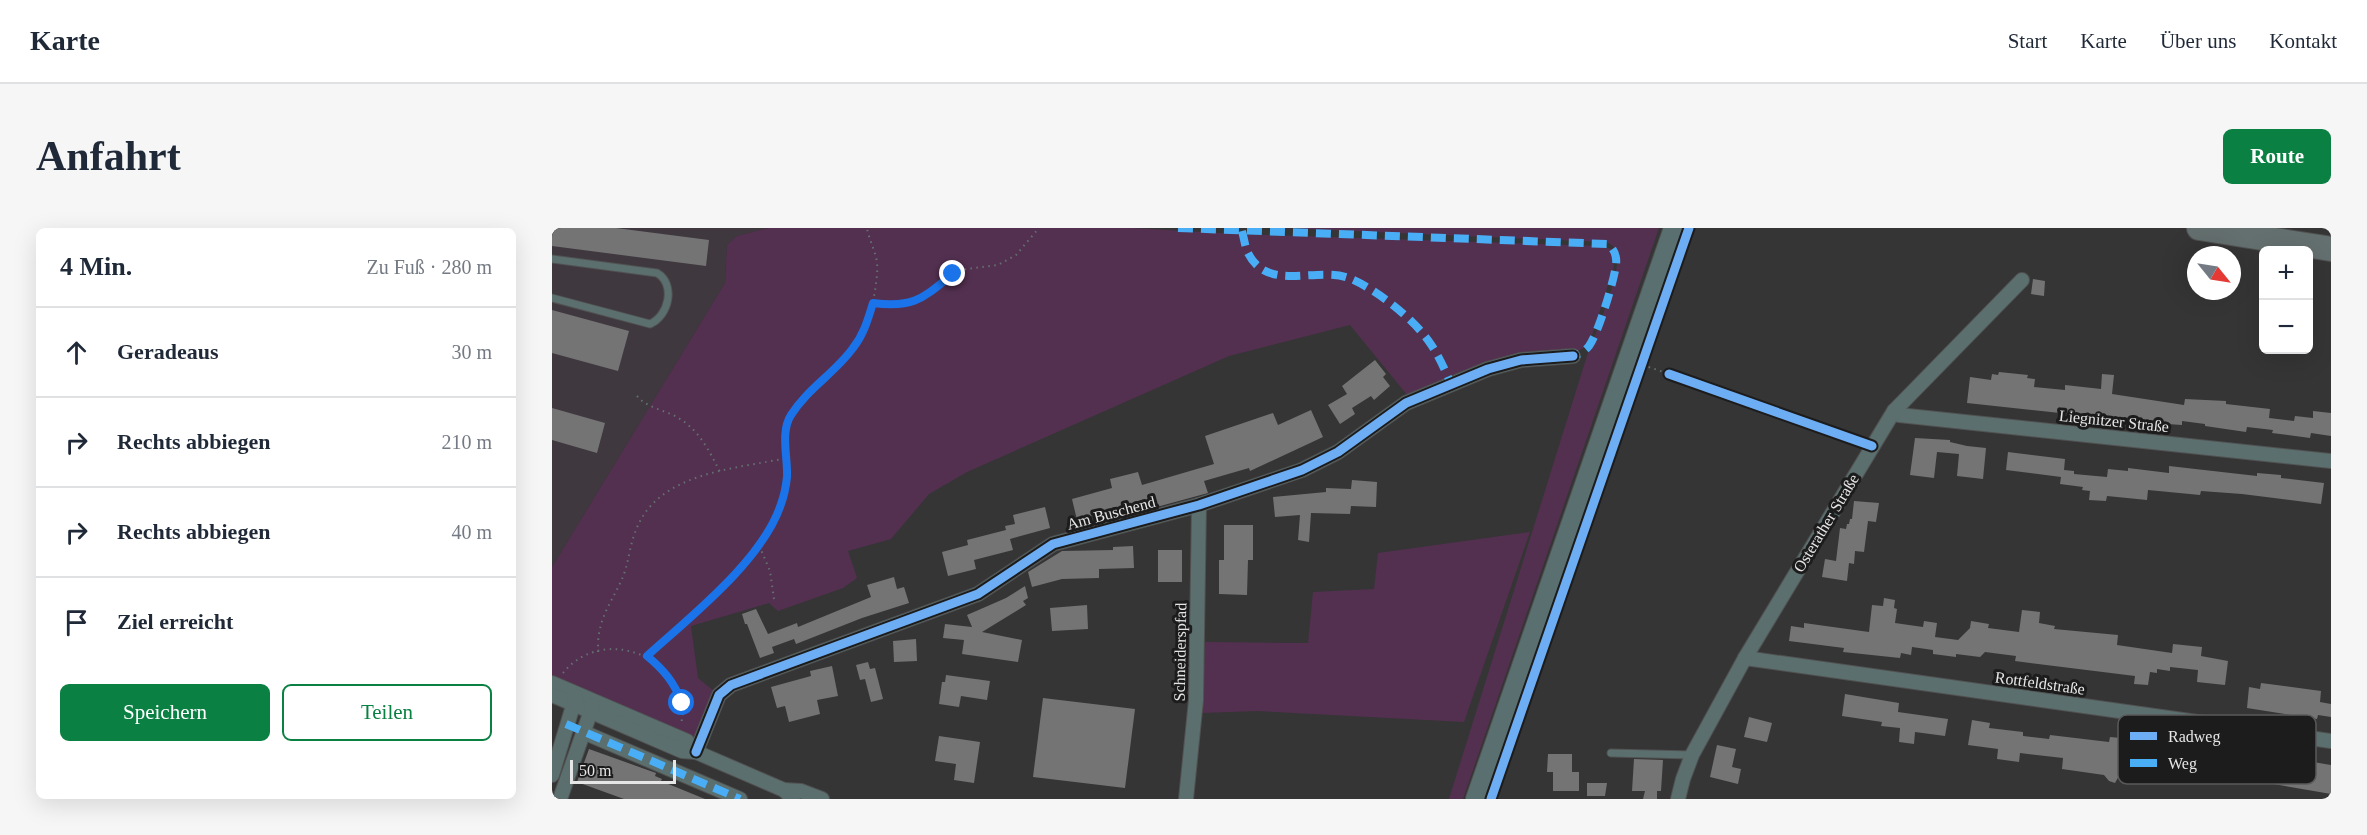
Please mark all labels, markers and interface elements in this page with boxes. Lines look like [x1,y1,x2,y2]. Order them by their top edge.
text: Karte [30,25,100,56]
text: Start [2008,29,2047,53]
text: Karte [2080,29,2127,53]
text: Über uns [2160,29,2236,53]
text: Kontakt [2269,29,2337,53]
button: Route [2223,129,2331,184]
text: Anfahrt [36,133,181,179]
north arrow [2187,246,2241,300]
map controls [2259,246,2313,354]
button: + [2259,246,2313,300]
text: 4 Min. [60,252,132,281]
text: Zu Fuß · 280 m [366,256,492,278]
route end [939,260,965,286]
button: − [2259,300,2313,354]
icon: ahead [60,336,93,369]
text: Geradeaus [117,339,218,364]
text: 30 m [451,341,492,363]
street label: Liegnitzer Straße [2058,407,2170,436]
icon: right [60,426,93,459]
text: Rechts abbiegen [117,429,270,454]
text: 210 m [441,431,492,453]
street label: Osterather Straße [1790,471,1862,575]
street label: Am Buschend [1065,493,1157,533]
icon: right [60,516,93,549]
text: Rechts abbiegen [117,519,270,544]
text: 40 m [451,521,492,543]
street label: Schneiderspfad [1171,603,1190,701]
icon: arrive [60,606,93,639]
text: Ziel erreicht [117,609,233,634]
street label: Rottfeldstraße [1994,668,2086,698]
button: Speichern [60,684,270,741]
button: Teilen [282,684,492,741]
route start [668,689,694,715]
legend [2118,715,2316,784]
text: Radweg [2168,728,2220,746]
text: Weg [2168,755,2197,773]
scale bar [570,757,676,784]
text: 50 m [579,762,611,779]

